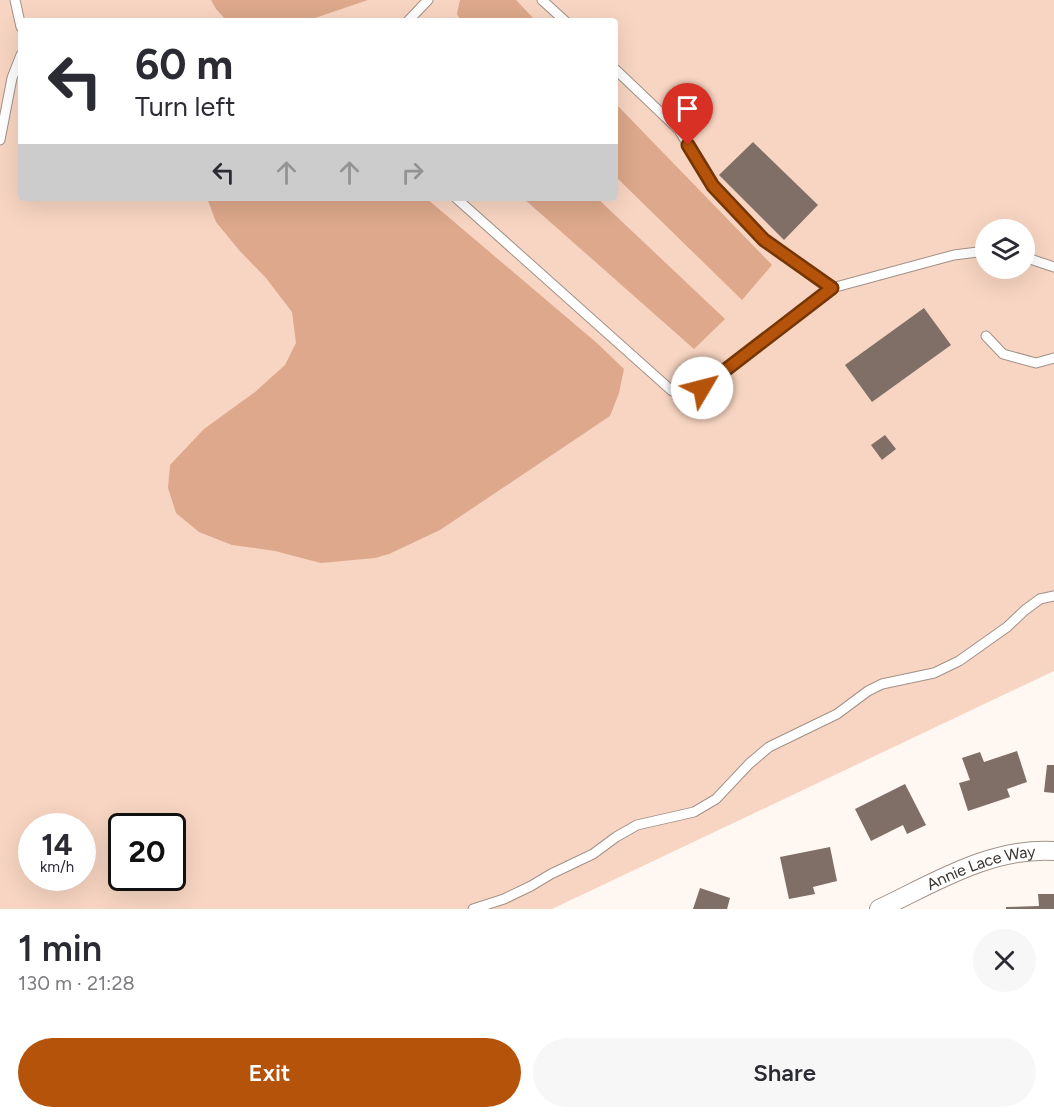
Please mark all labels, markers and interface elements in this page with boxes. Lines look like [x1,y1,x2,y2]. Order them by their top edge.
text: 60 m [135,39,233,90]
icon: left [36,42,114,120]
pin [662,83,713,145]
text: Turn left [135,90,235,123]
icon: arrive [671,92,704,125]
icon: left [207,156,240,189]
icon: ahead [270,156,303,189]
icon: ahead [333,156,366,189]
icon: right [396,156,429,189]
map controls [975,219,1035,279]
button: layers [975,219,1035,279]
position arrow [670,356,734,420]
speed limit sign: 20 [108,813,186,891]
text: 14 [41,826,73,863]
street label: Annie Lace Way [923,842,1037,894]
text: km/h [40,858,74,876]
text: 1 min [18,927,102,970]
button: close [973,929,1036,992]
text: 130 m · 21:28 [18,971,135,995]
button: Exit [18,1038,521,1107]
button: Share [533,1038,1036,1107]

